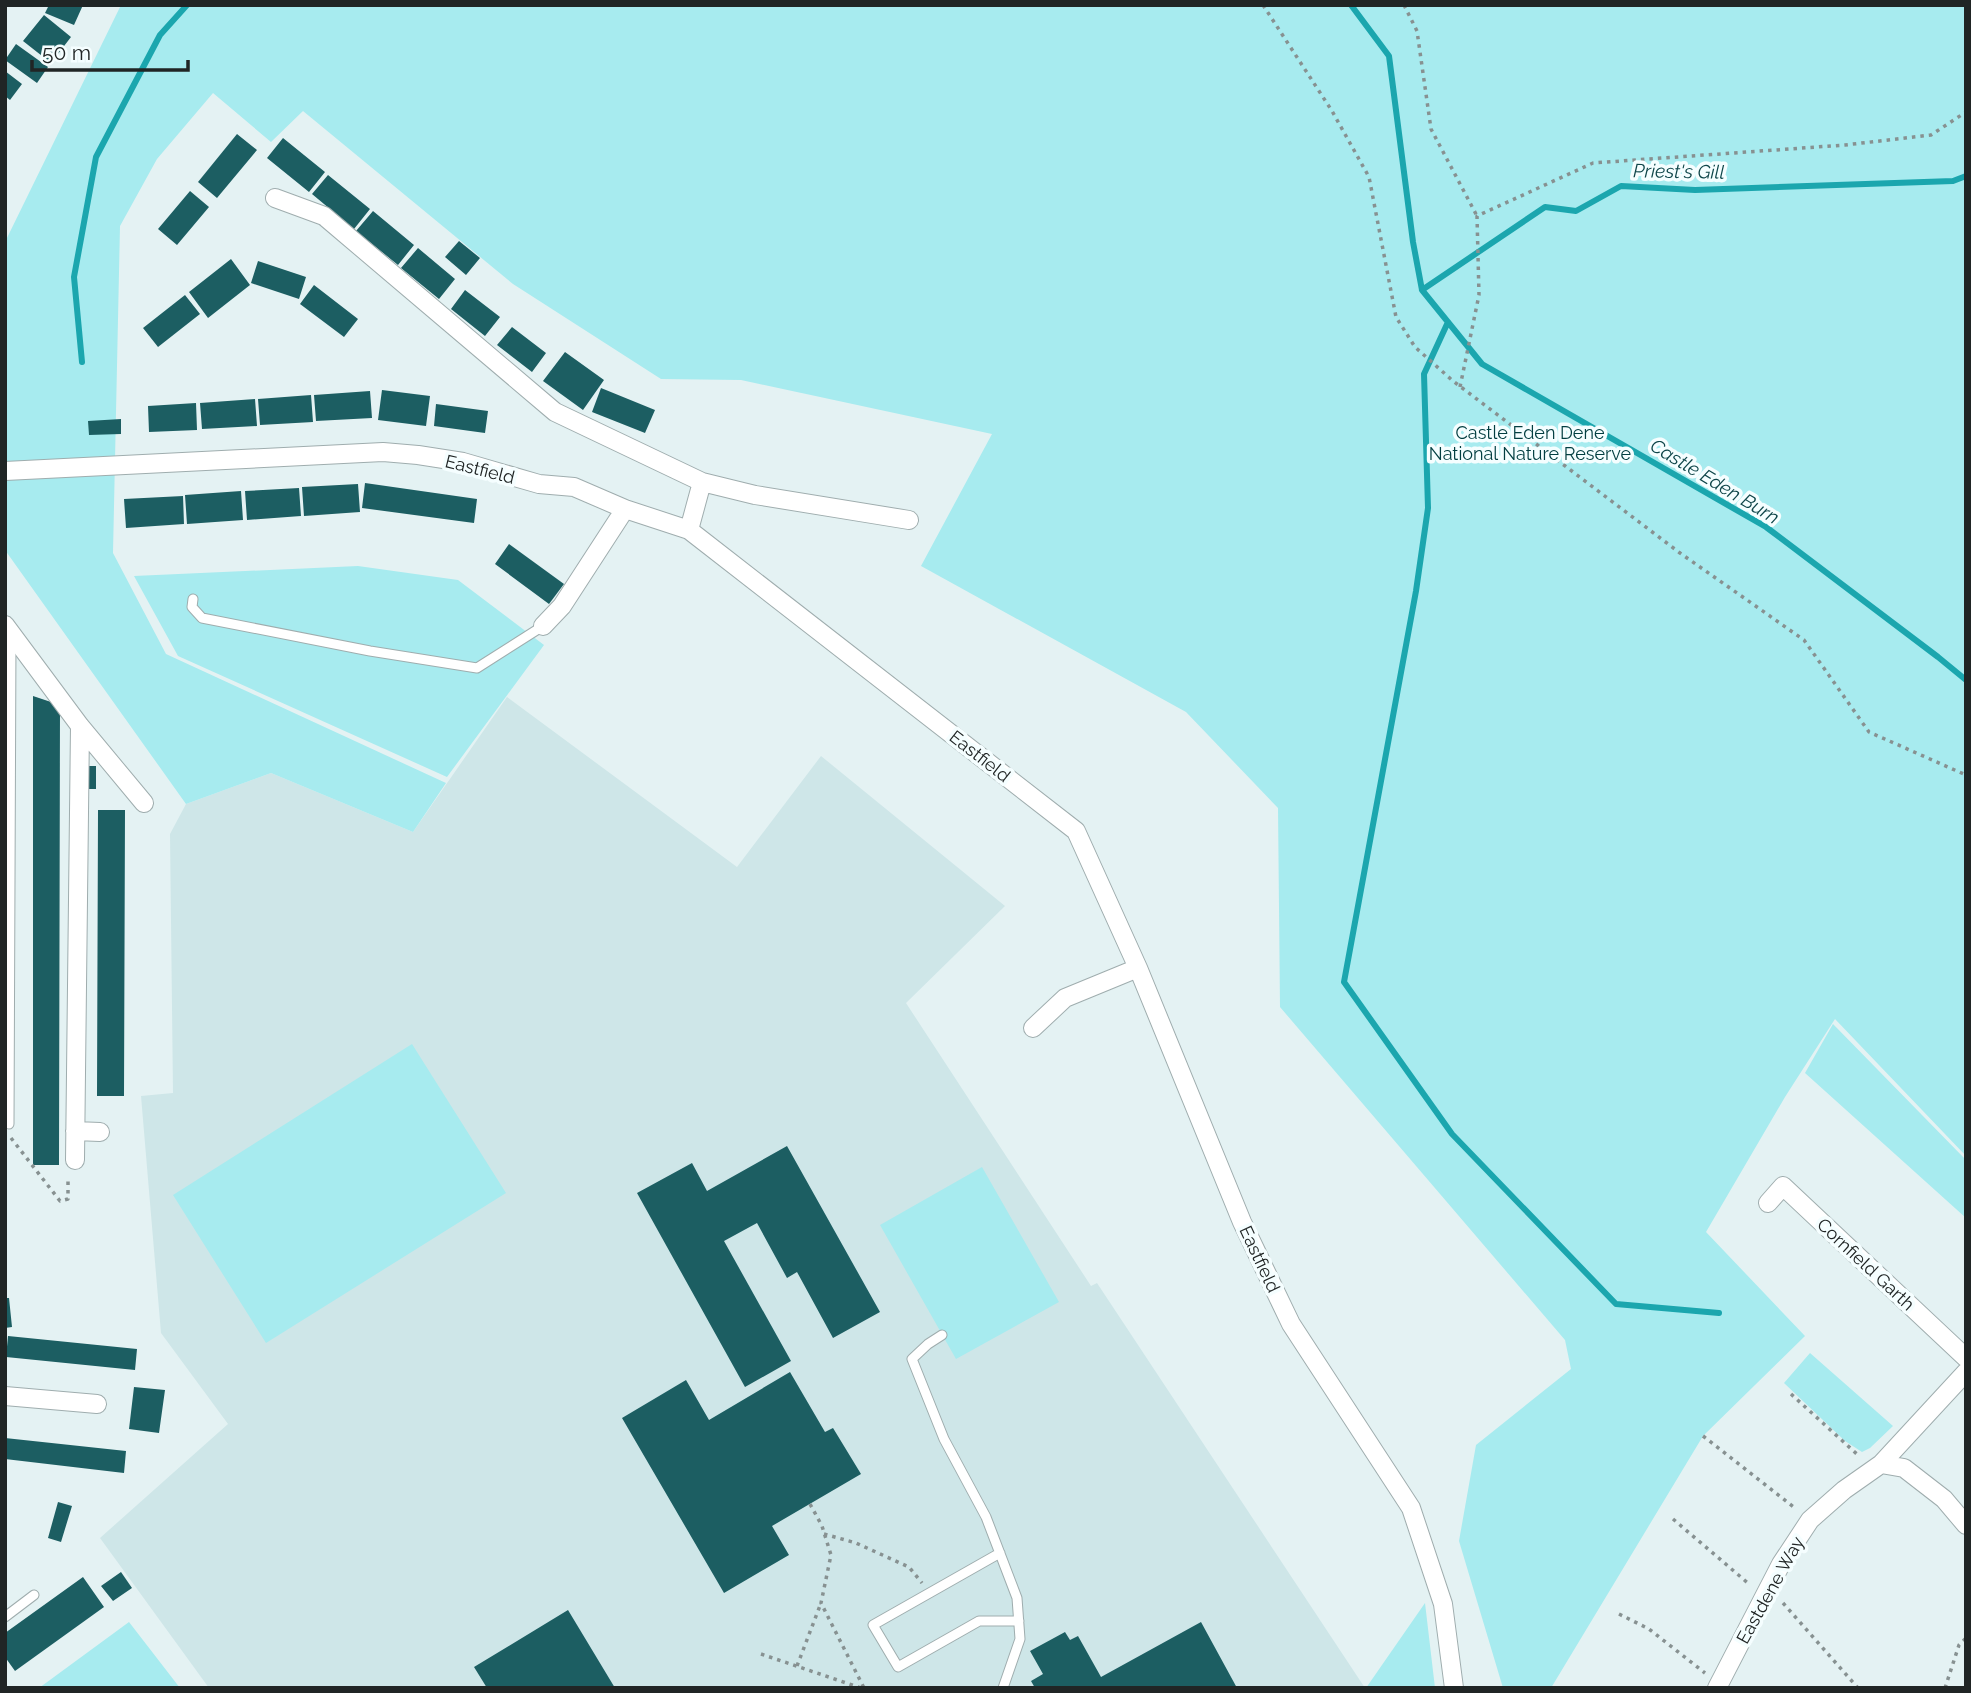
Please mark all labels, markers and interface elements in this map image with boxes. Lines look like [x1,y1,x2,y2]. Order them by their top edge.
scale bar [32,28,187,72]
text: 50 m [42,40,91,65]
water label: Priest's Gill [1633,159,1725,183]
park label: Castle Eden Dene National Nature Reserve [1429,422,1632,464]
water label: Castle Eden Burn [1647,434,1783,528]
street label: Eastfield [443,450,517,488]
street label: Eastfield [945,726,1015,786]
street label: Cornfield Garth [1813,1213,1919,1315]
street label: Eastfield [1235,1222,1285,1296]
street label: Eastdene Way [1732,1533,1808,1647]

